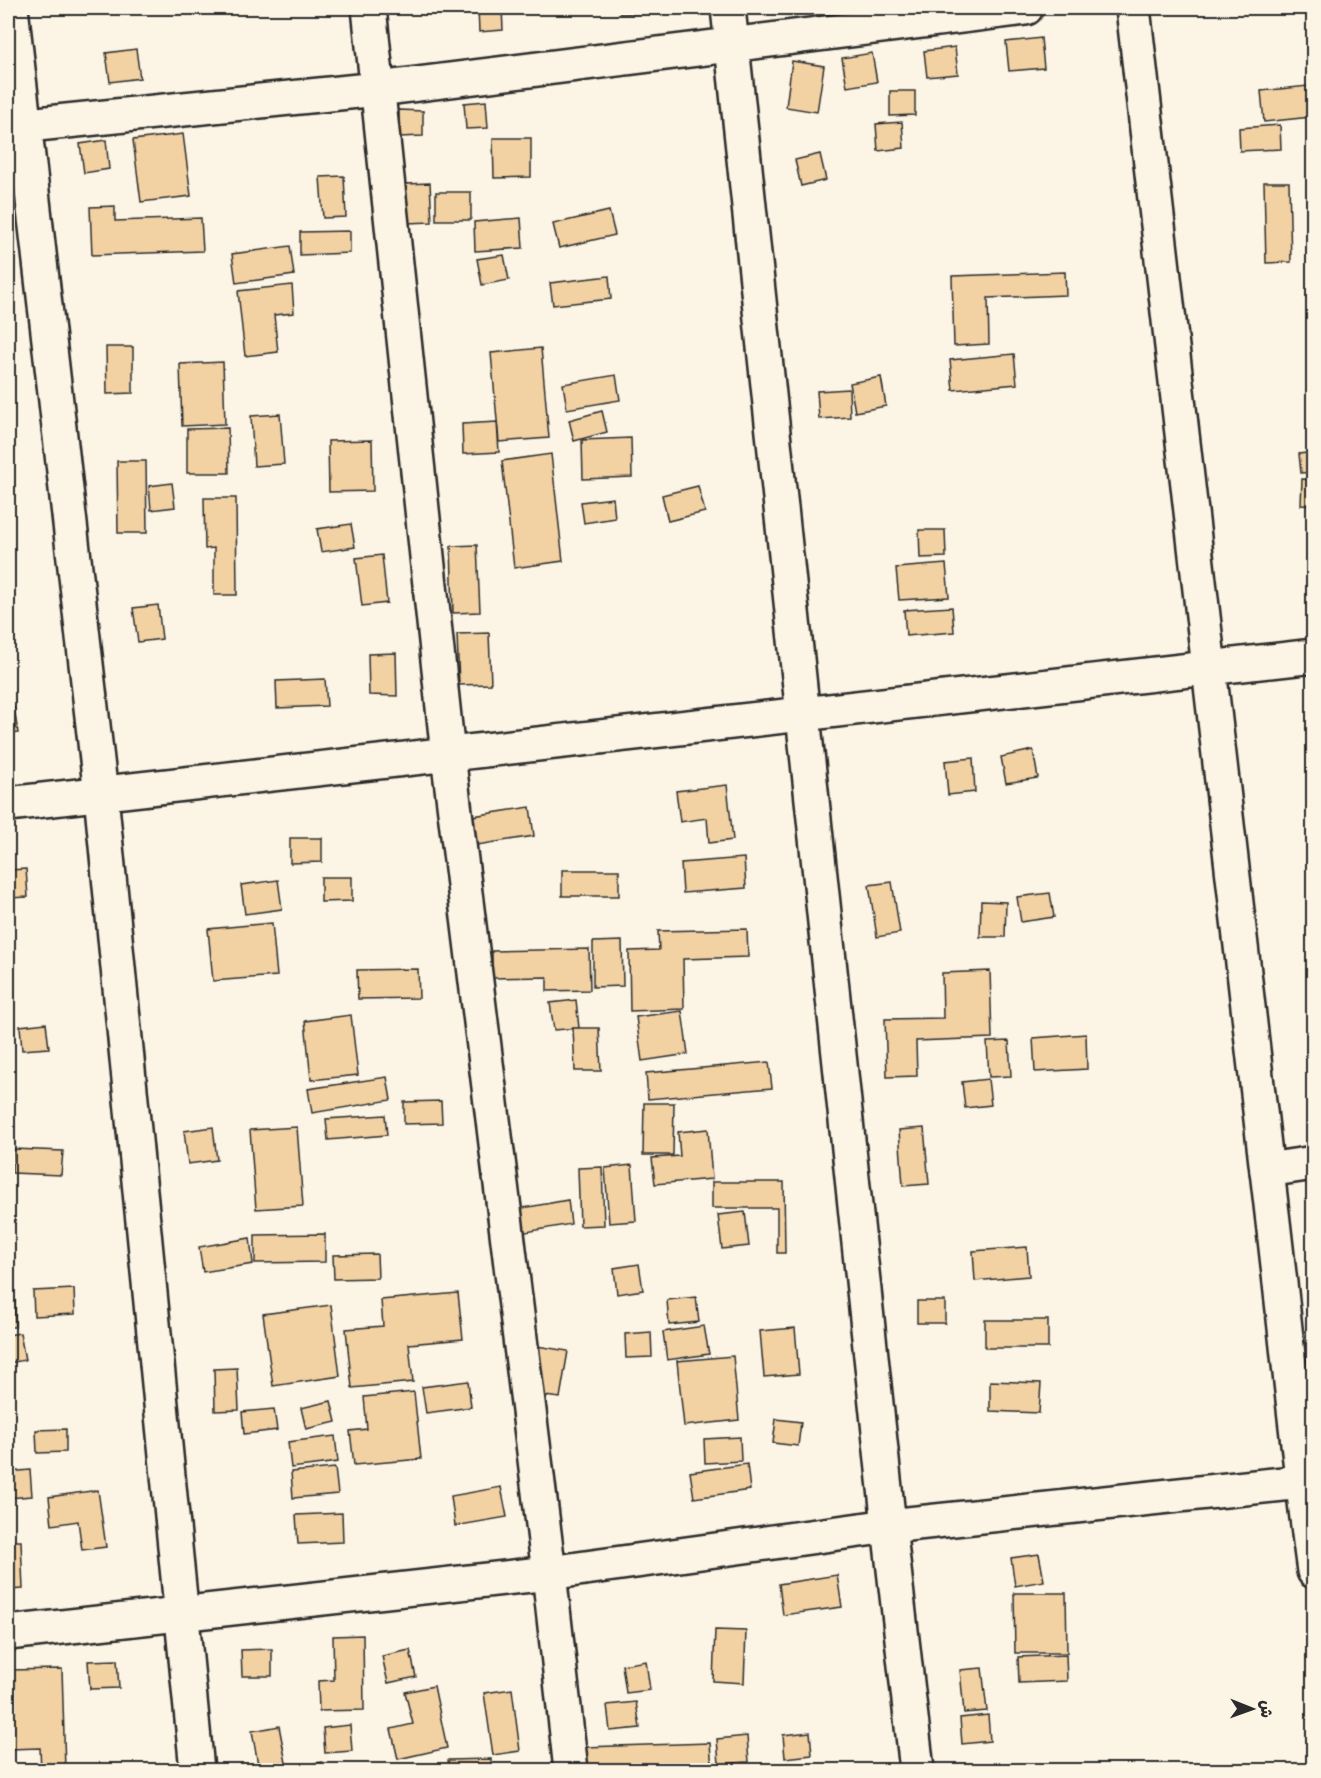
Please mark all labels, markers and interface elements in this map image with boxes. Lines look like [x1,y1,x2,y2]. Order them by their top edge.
north arrow [1222,1679,1282,1739]
text: ش [1256,1700,1275,1718]

